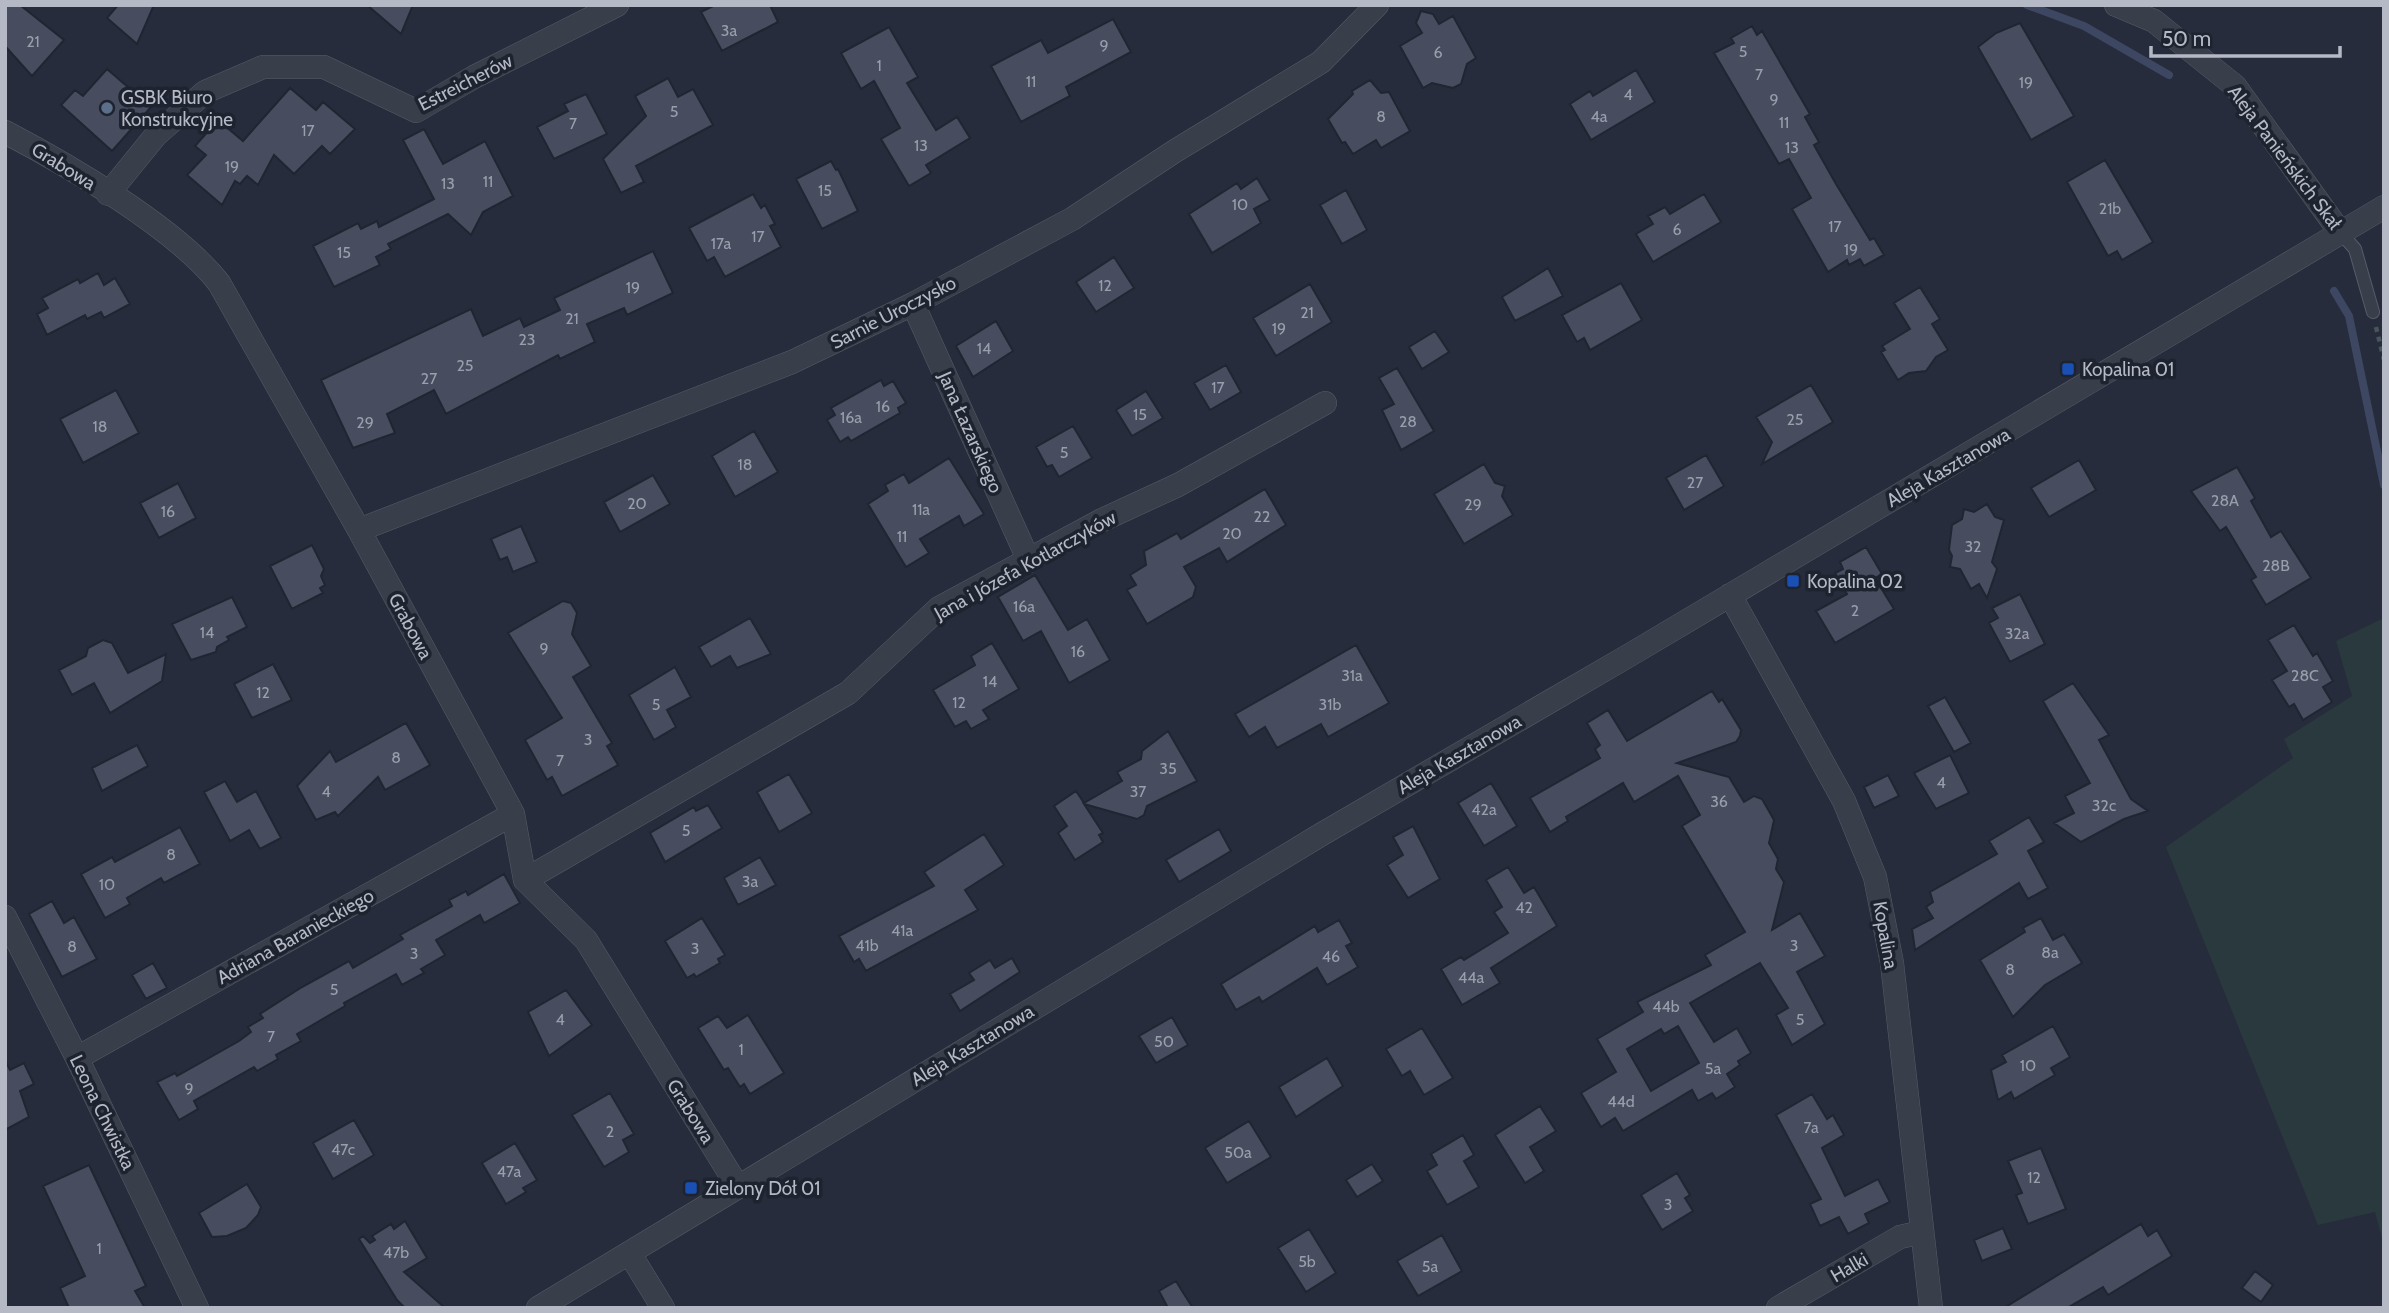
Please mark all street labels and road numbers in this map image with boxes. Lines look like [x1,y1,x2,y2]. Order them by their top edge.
street label: Estreicherów [414,49,516,116]
street label: Aleja Panieńskich Skał [2223,81,2347,234]
street label: Grabowa [27,138,100,195]
street label: Sarnie Uroczysko [827,271,960,354]
street label: Jana Łazarskiego [933,367,1008,497]
street label: Aleja Kasztanowa [1882,423,2014,512]
street label: Jana i Józefa Kotlarczyków [929,506,1120,626]
street label: Grabowa [384,589,437,663]
street label: Aleja Kasztanowa [1393,710,1525,799]
street label: Adriana Baranieckiego [213,884,378,989]
street label: Kopalina [1868,899,1903,971]
street label: Aleja Kasztanowa [907,1000,1038,1091]
street label: Leona Chwistka [65,1051,140,1173]
street label: Grabowa [662,1075,719,1148]
street label: Halki [1826,1248,1872,1287]

